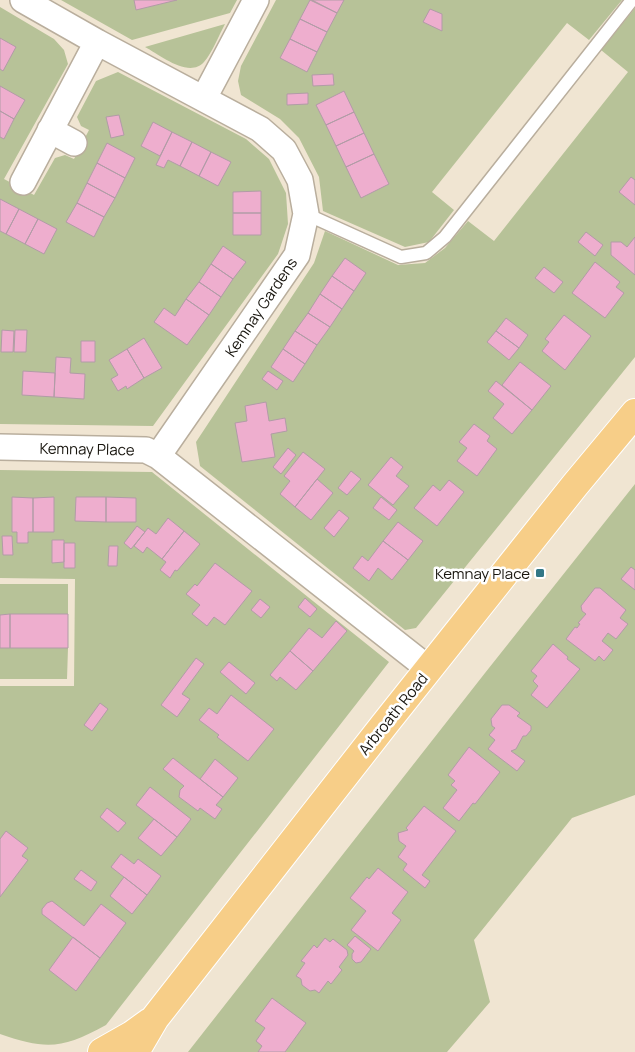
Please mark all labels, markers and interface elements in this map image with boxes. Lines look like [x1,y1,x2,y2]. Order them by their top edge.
street label: Kemnay Gardens [220,253,302,361]
street label: Kemnay Place [39,438,135,460]
place label: Kemnay Place [435,563,530,584]
marker: Kemnay Place [534,567,546,579]
street label: Arbroath Road [353,669,433,759]

